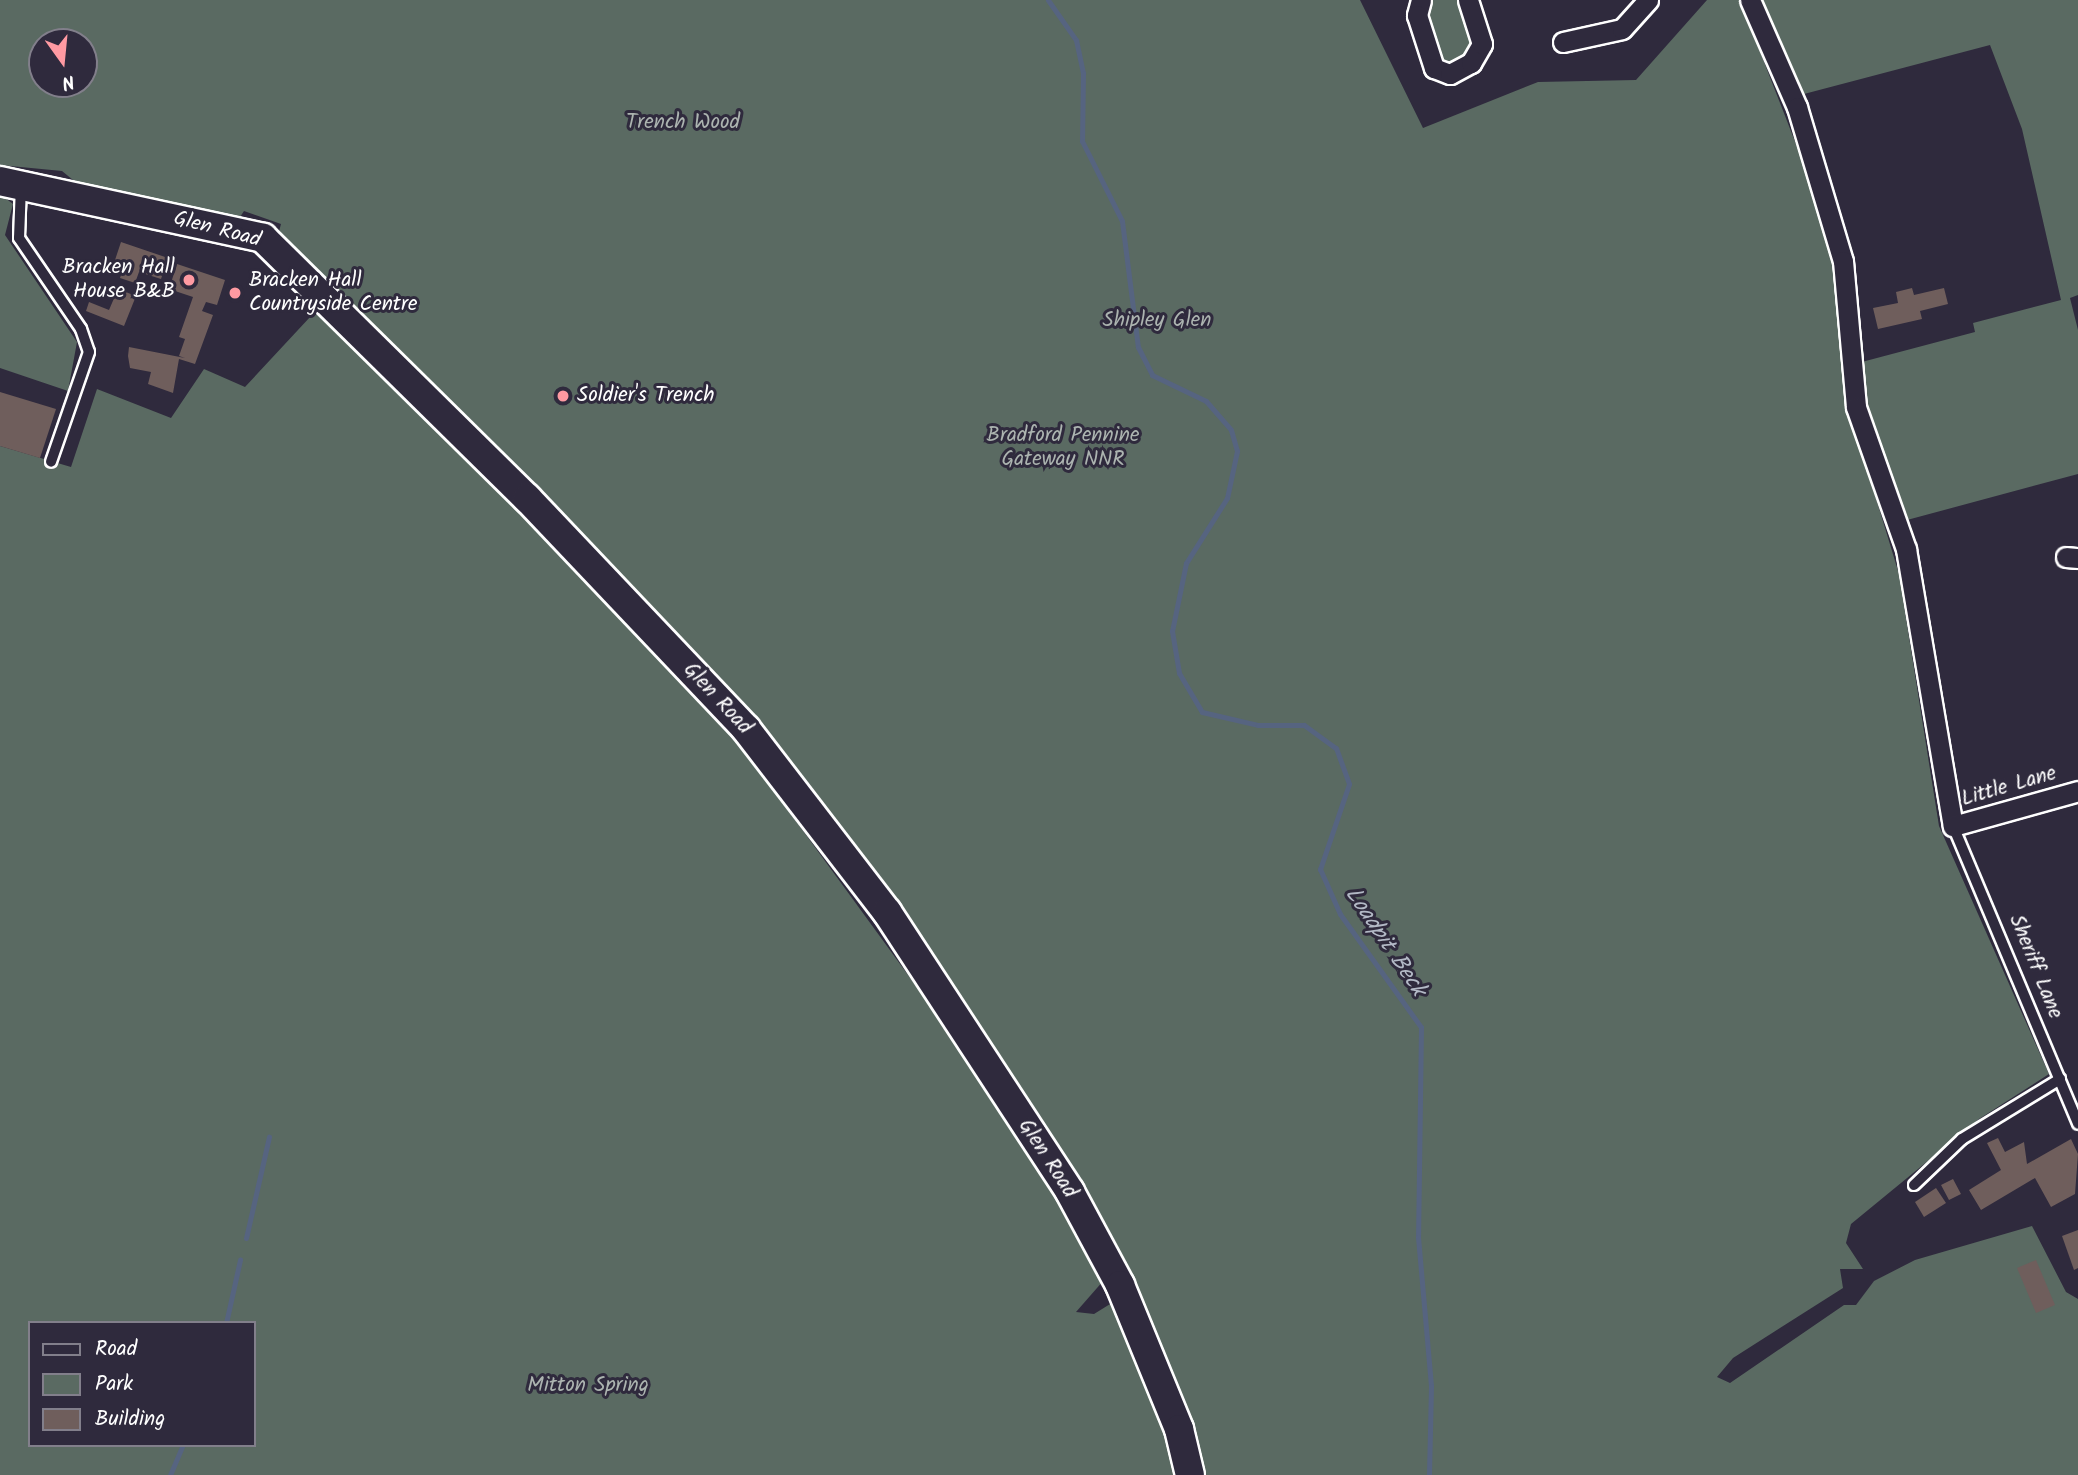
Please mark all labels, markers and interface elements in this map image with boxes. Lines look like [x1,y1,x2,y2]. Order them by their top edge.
north arrow [28,28,98,98]
text: N [58,65,78,97]
park label: Trench Wood [626,110,740,136]
street label: Glen Road [171,206,263,254]
place label: Bracken Hall House B&B [62,255,175,305]
place label: Bracken Hall Countryside Centre [249,268,417,318]
marker: Bracken Hall House B&B [181,272,197,288]
marker: Bracken Hall Countryside Centre [227,285,243,301]
park label: Shipley Glen [1103,308,1211,334]
place label: Soldier's Trench [577,383,715,409]
marker: Soldier's Trench [555,388,571,404]
park label: Bradford Pennine Gateway NNR [987,423,1139,473]
street label: Glen Road [677,658,757,740]
street label: Little Lane [1959,761,2059,813]
water label: Loadpit Beck [1338,882,1432,1002]
street label: Sheriff Lane [2003,911,2067,1023]
street label: Glen Road [1012,1115,1082,1203]
legend [28,1321,256,1447]
text: Road [95,1333,137,1366]
text: Park [95,1368,133,1401]
park label: Mitton Spring [527,1373,649,1399]
text: Building [95,1403,165,1436]

